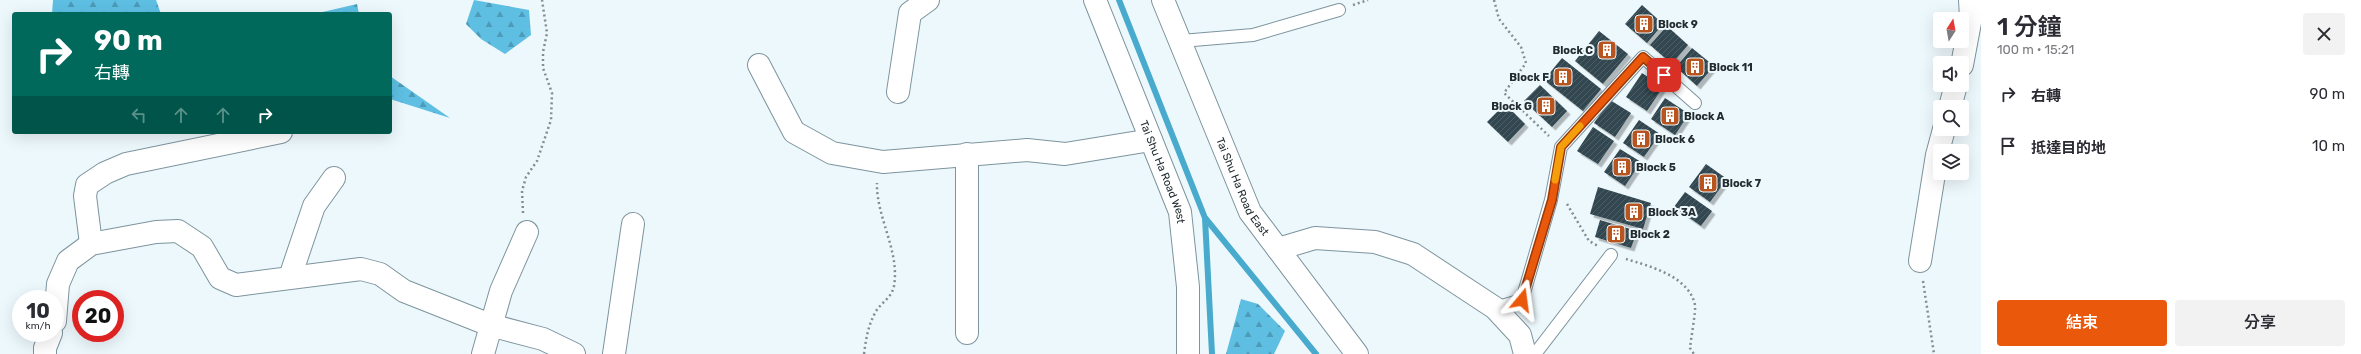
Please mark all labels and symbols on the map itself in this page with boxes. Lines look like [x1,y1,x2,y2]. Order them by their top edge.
north arrow [1933,12,1969,48]
building icon: Block 9 [1633,13,1655,35]
place label: Block 9 [1658,18,1698,31]
building icon: Block C [1596,39,1618,61]
place label: Block C [1552,44,1593,57]
building icon: Block 11 [1684,56,1706,78]
pin [1647,58,1681,92]
place label: Block 11 [1709,61,1753,74]
building icon: Block F [1552,66,1574,88]
place label: Block F [1509,71,1549,84]
building icon: Block G [1535,95,1557,117]
place label: Block G [1491,100,1532,113]
building icon: Block A [1659,105,1681,127]
place label: Block A [1684,110,1725,123]
street label: Tai Shu Ha Road West [1137,118,1188,225]
building icon: Block 6 [1630,128,1652,150]
place label: Block 6 [1655,133,1695,146]
street label: Tai Shu Ha Road East [1214,135,1272,239]
building icon: Block 5 [1611,156,1633,178]
place label: Block 5 [1636,161,1676,174]
building icon: Block 7 [1697,172,1719,194]
place label: Block 7 [1722,177,1762,190]
building icon: Block 3A [1623,201,1645,223]
place label: Block 3A [1648,206,1696,219]
building icon: Block 2 [1605,223,1627,245]
place label: Block 2 [1630,228,1670,241]
position arrow [1501,279,1543,321]
speed limit sign: 20 [72,290,124,342]

